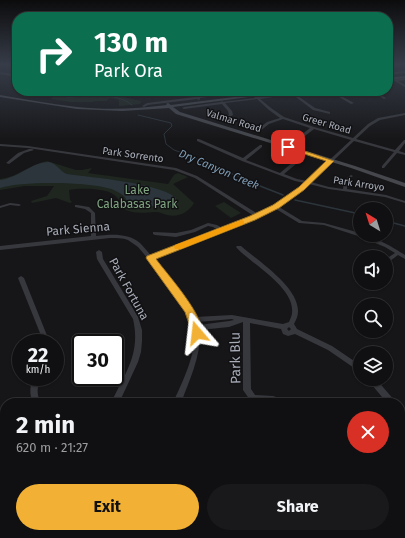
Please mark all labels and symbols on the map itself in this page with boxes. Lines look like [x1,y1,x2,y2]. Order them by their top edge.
street label: Valmar Road [205,107,263,135]
street label: Greer Road [301,111,353,137]
pin [271,130,305,164]
street label: Park Sorrento [101,145,164,165]
water label: Dry Canyon Creek [177,147,261,192]
street label: Park Arroyo [332,174,386,194]
park label: Lake Calabasas Park [97,183,178,211]
north arrow [353,202,393,242]
street label: Park Sienna [46,219,110,239]
street label: Park Fortuna [106,256,152,322]
position arrow [176,312,218,354]
street label: Park Blu [227,332,244,384]
speed limit sign: 30 [72,334,124,386]

